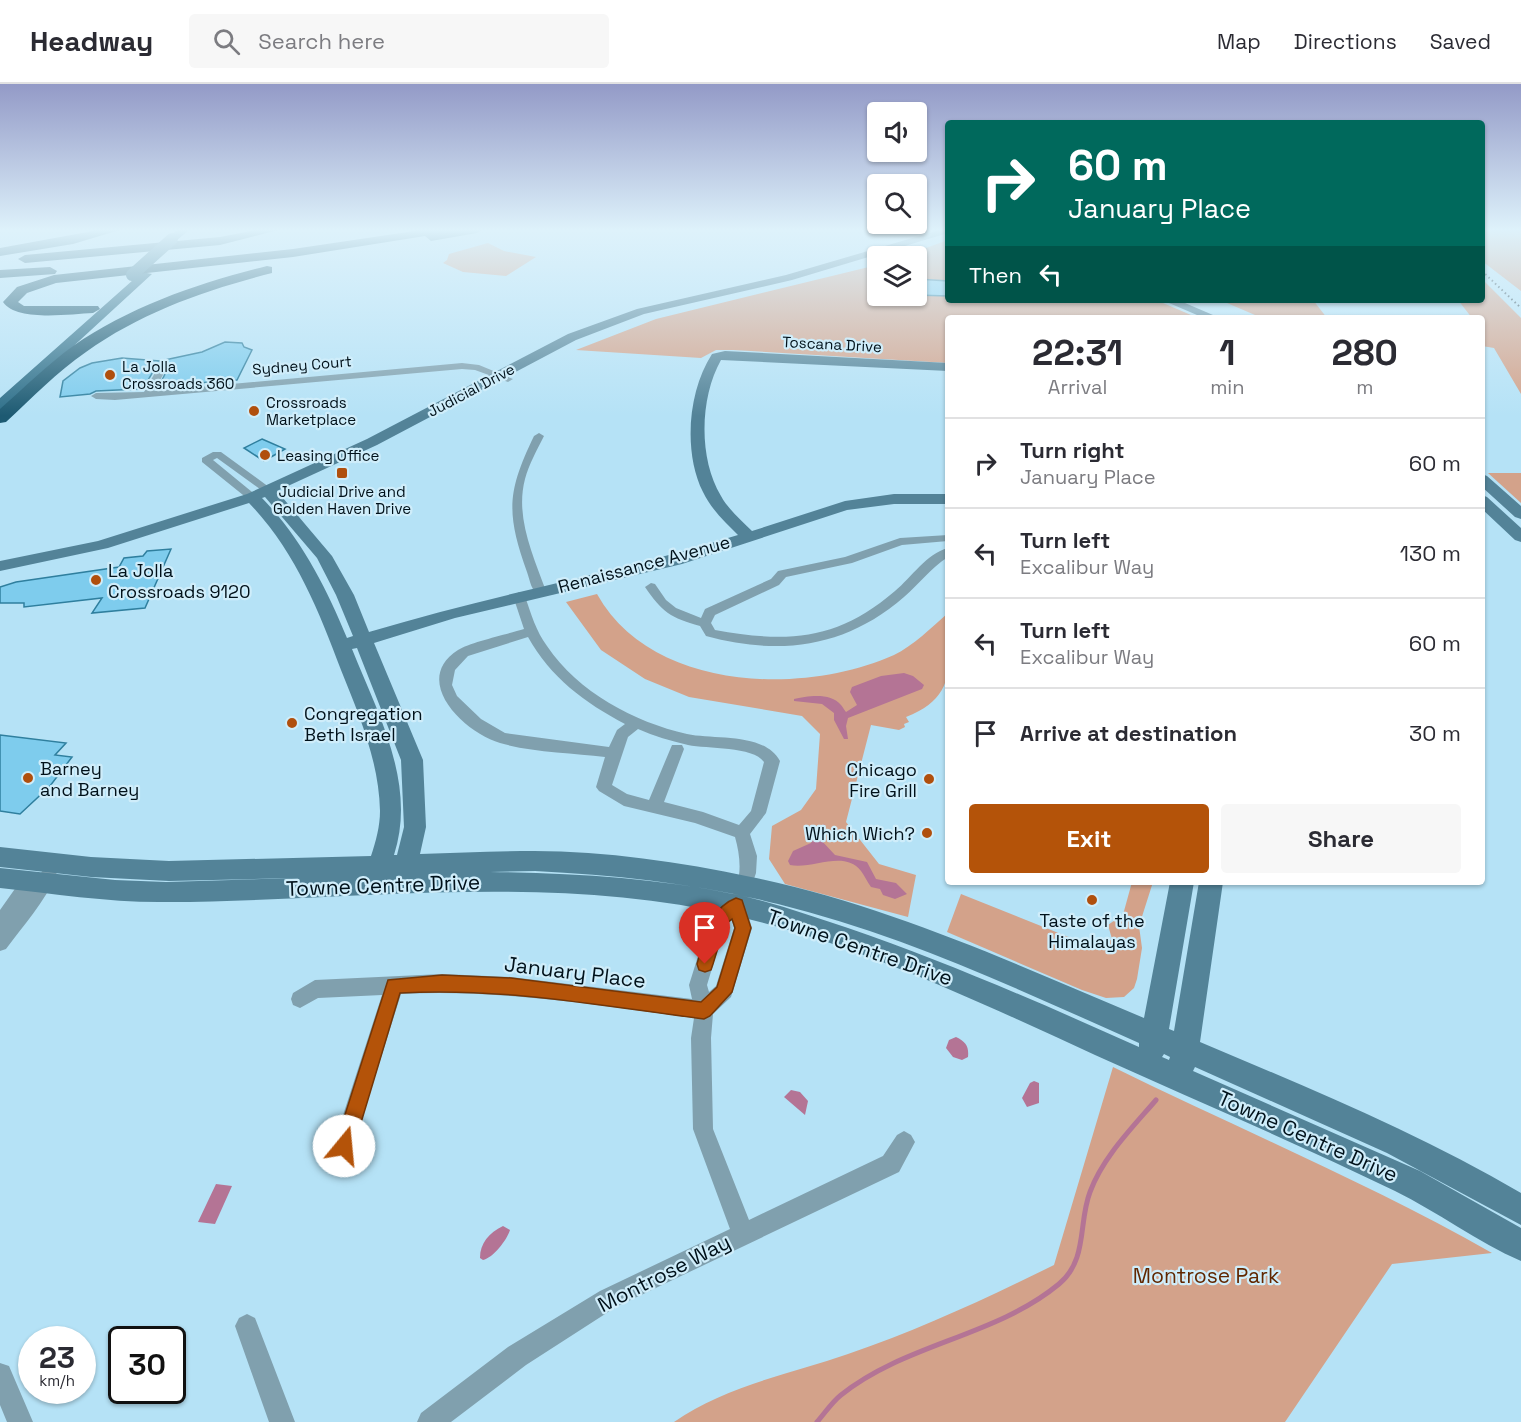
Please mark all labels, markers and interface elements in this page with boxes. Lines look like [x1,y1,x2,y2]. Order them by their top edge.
search box [189,14,609,68]
text: Headway [30,23,153,59]
icon: search [210,25,243,58]
text: Search here [258,27,385,55]
text: Map [1217,28,1261,55]
text: Directions [1294,28,1397,55]
text: Saved [1430,28,1491,55]
map controls [867,102,927,306]
button: sound [867,102,927,162]
text: 60 m [1068,139,1168,192]
icon: right [969,144,1047,222]
button: search [867,174,927,234]
text: January Place [1068,191,1251,226]
button: layers [867,246,927,306]
icon: left [1034,258,1067,291]
text: Then [969,261,1022,289]
text: 22:31 [1032,330,1123,376]
text: 1 [1219,330,1235,376]
text: 280 [1332,330,1398,376]
street label: Toscana Drive [782,332,882,356]
street label: Sydney Court [251,351,353,379]
place label: La Jolla Crossroads 360 [122,357,234,393]
street label: Judicial Drive [424,359,518,421]
marker: La Jolla Crossroads 360 [103,368,117,382]
text: Arrival [1048,374,1107,400]
text: min [1210,374,1245,400]
text: m [1356,374,1373,400]
place label: Crossroads Marketplace [266,393,356,429]
marker: Crossroads Marketplace [247,404,261,418]
text: Turn right [1020,436,1125,464]
place label: Leasing Office [277,446,380,465]
icon: right [969,447,1002,480]
marker: Leasing Office [258,448,272,462]
text: 60 m [1409,449,1461,477]
text: January Place [1020,464,1156,490]
marker: Judicial Drive and Golden Haven Drive [335,466,349,480]
place label: Judicial Drive and Golden Haven Drive [273,482,411,518]
text: Turn left [1020,526,1110,554]
street label: Renaissance Avenue [555,530,733,598]
icon: left [969,537,1002,570]
text: 130 m [1400,539,1461,567]
text: Excalibur Way [1020,554,1154,580]
place label: La Jolla Crossroads 9120 [108,559,250,603]
marker: La Jolla Crossroads 9120 [89,573,103,587]
text: Turn left [1020,616,1110,644]
icon: left [969,627,1002,660]
text: 60 m [1409,629,1461,657]
text: Excalibur Way [1020,644,1154,670]
place label: Congregation Beth Israel [304,702,423,746]
marker: Congregation Beth Israel [285,716,299,730]
icon: arrive [969,717,1002,750]
text: Arrive at destination [1020,719,1237,747]
text: 30 m [1409,719,1461,747]
place label: Barney and Barney [40,757,139,801]
place label: Chicago Fire Grill [846,758,917,802]
marker: Barney and Barney [21,771,35,785]
marker: Chicago Fire Grill [922,772,936,786]
button: Exit [969,804,1209,873]
button: Share [1221,804,1461,873]
place label: Which Wich? [805,822,915,845]
marker: Which Wich? [920,826,934,840]
street label: Towne Centre Drive [285,868,481,902]
marker: Taste of the Himalayas [1085,893,1099,907]
pin [679,902,730,964]
street label: Towne Centre Drive [764,903,956,991]
place label: Taste of the Himalayas [1039,909,1145,953]
icon: arrive [688,911,721,944]
street label: January Place [503,950,647,994]
street label: Towne Centre Drive [1214,1084,1402,1188]
position arrow [312,1114,376,1178]
street label: Montrose Way [593,1228,735,1318]
park label: Montrose Park [1133,1262,1279,1289]
speed limit sign: 30 [108,1326,186,1404]
text: 23 [39,1338,75,1377]
text: km/h [39,1371,75,1390]

